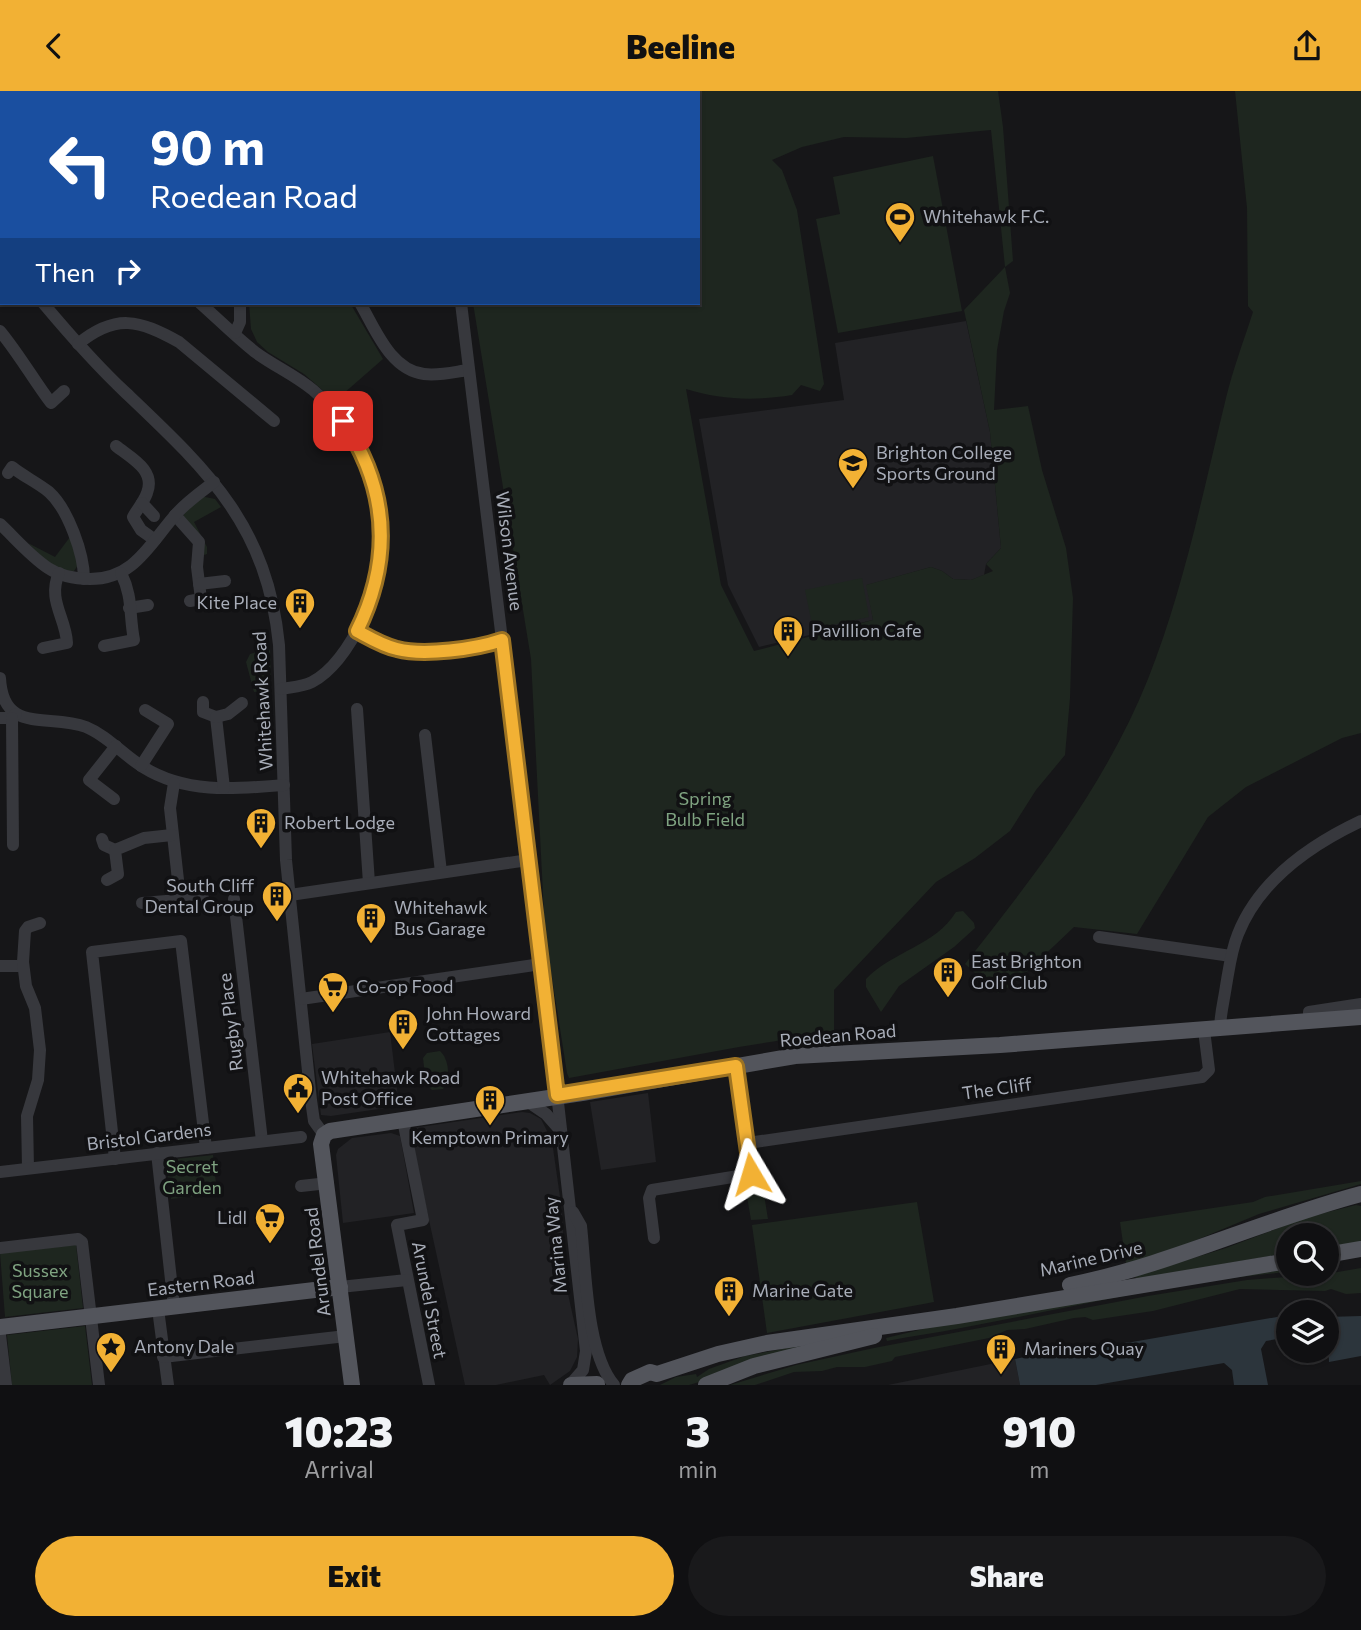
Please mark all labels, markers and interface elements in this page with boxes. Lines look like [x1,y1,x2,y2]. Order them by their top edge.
text: Beeline [626,26,735,66]
icon: back [35,27,73,65]
icon: share [1288,27,1326,65]
text: 90 m [150,115,265,175]
icon: left [35,119,126,210]
text: Roedean Road [150,175,358,215]
sports icon: Whitehawk F.C. [883,200,917,244]
place label: Whitehawk F.C. [923,205,1049,227]
icon: right [109,252,147,290]
text: Then [35,256,95,287]
pin [313,391,373,451]
icon: arrive [324,402,362,440]
place label: Brighton College Sports Ground [876,441,1012,484]
school or university icon: Brighton College Sports Ground [836,446,870,490]
street label: Wilson Avenue [492,490,528,612]
building icon: Kite Place [283,586,317,630]
place label: Kite Place [196,591,277,613]
building icon: Pavillion Cafe [771,614,805,658]
place label: Pavillion Cafe [811,619,922,641]
street label: Whitehawk Road [247,631,277,771]
park label: Spring Bulb Field [665,787,745,830]
building icon: Robert Lodge [244,806,278,850]
place label: Robert Lodge [284,811,395,833]
place label: South Cliff Dental Group [145,874,254,917]
building icon: South Cliff Dental Group [260,879,294,923]
place label: Whitehawk Bus Garage [394,896,488,939]
building icon: Whitehawk Bus Garage [354,901,388,945]
place label: East Brighton Golf Club [971,950,1082,993]
building icon: East Brighton Golf Club [931,955,965,999]
supermarket icon: Co-op Food [316,970,350,1014]
street label: Rugby Place [213,972,247,1072]
place label: Co-op Food [356,975,453,997]
place label: John Howard Cottages [426,1002,531,1045]
building icon: John Howard Cottages [386,1007,420,1051]
street label: Roedean Road [779,1019,897,1051]
place label: Whitehawk Road Post Office [321,1066,460,1109]
public building icon: Whitehawk Road Post Office [281,1071,315,1115]
street label: The Cliff [961,1072,1033,1104]
building icon: Kemptown Primary [473,1083,507,1127]
street label: Bristol Gardens [85,1117,212,1155]
place label: Kemptown Primary [411,1126,569,1148]
position arrow [714,1137,788,1211]
park label: Secret Garden [162,1155,222,1198]
street label: Marina Way [539,1196,571,1295]
supermarket icon: Lidl [253,1201,287,1245]
place label: Lidl [217,1206,247,1228]
street label: Arundel Road [299,1206,335,1318]
map controls [1276,1223,1339,1363]
button: search [1276,1223,1339,1286]
street label: Marine Drive [1037,1235,1144,1281]
street label: Arundel Street [408,1239,452,1360]
park label: Sussex Square [12,1259,68,1302]
street label: Eastern Road [146,1266,256,1301]
building icon: Marine Gate [712,1274,746,1318]
place label: Marine Gate [752,1279,853,1301]
button: layers [1276,1300,1339,1363]
place icon: Antony Dale [94,1330,128,1374]
building icon: Mariners Quay [984,1332,1018,1376]
place label: Antony Dale [134,1335,234,1357]
place label: Mariners Quay [1024,1337,1144,1359]
text: 10:23 [285,1404,393,1456]
text: 3 [685,1404,710,1456]
text: 910 [1002,1404,1076,1456]
text: Arrival [304,1455,374,1483]
text: min [678,1455,717,1483]
text: m [1029,1455,1049,1483]
button: Exit [35,1536,674,1616]
button: Share [688,1536,1326,1616]

